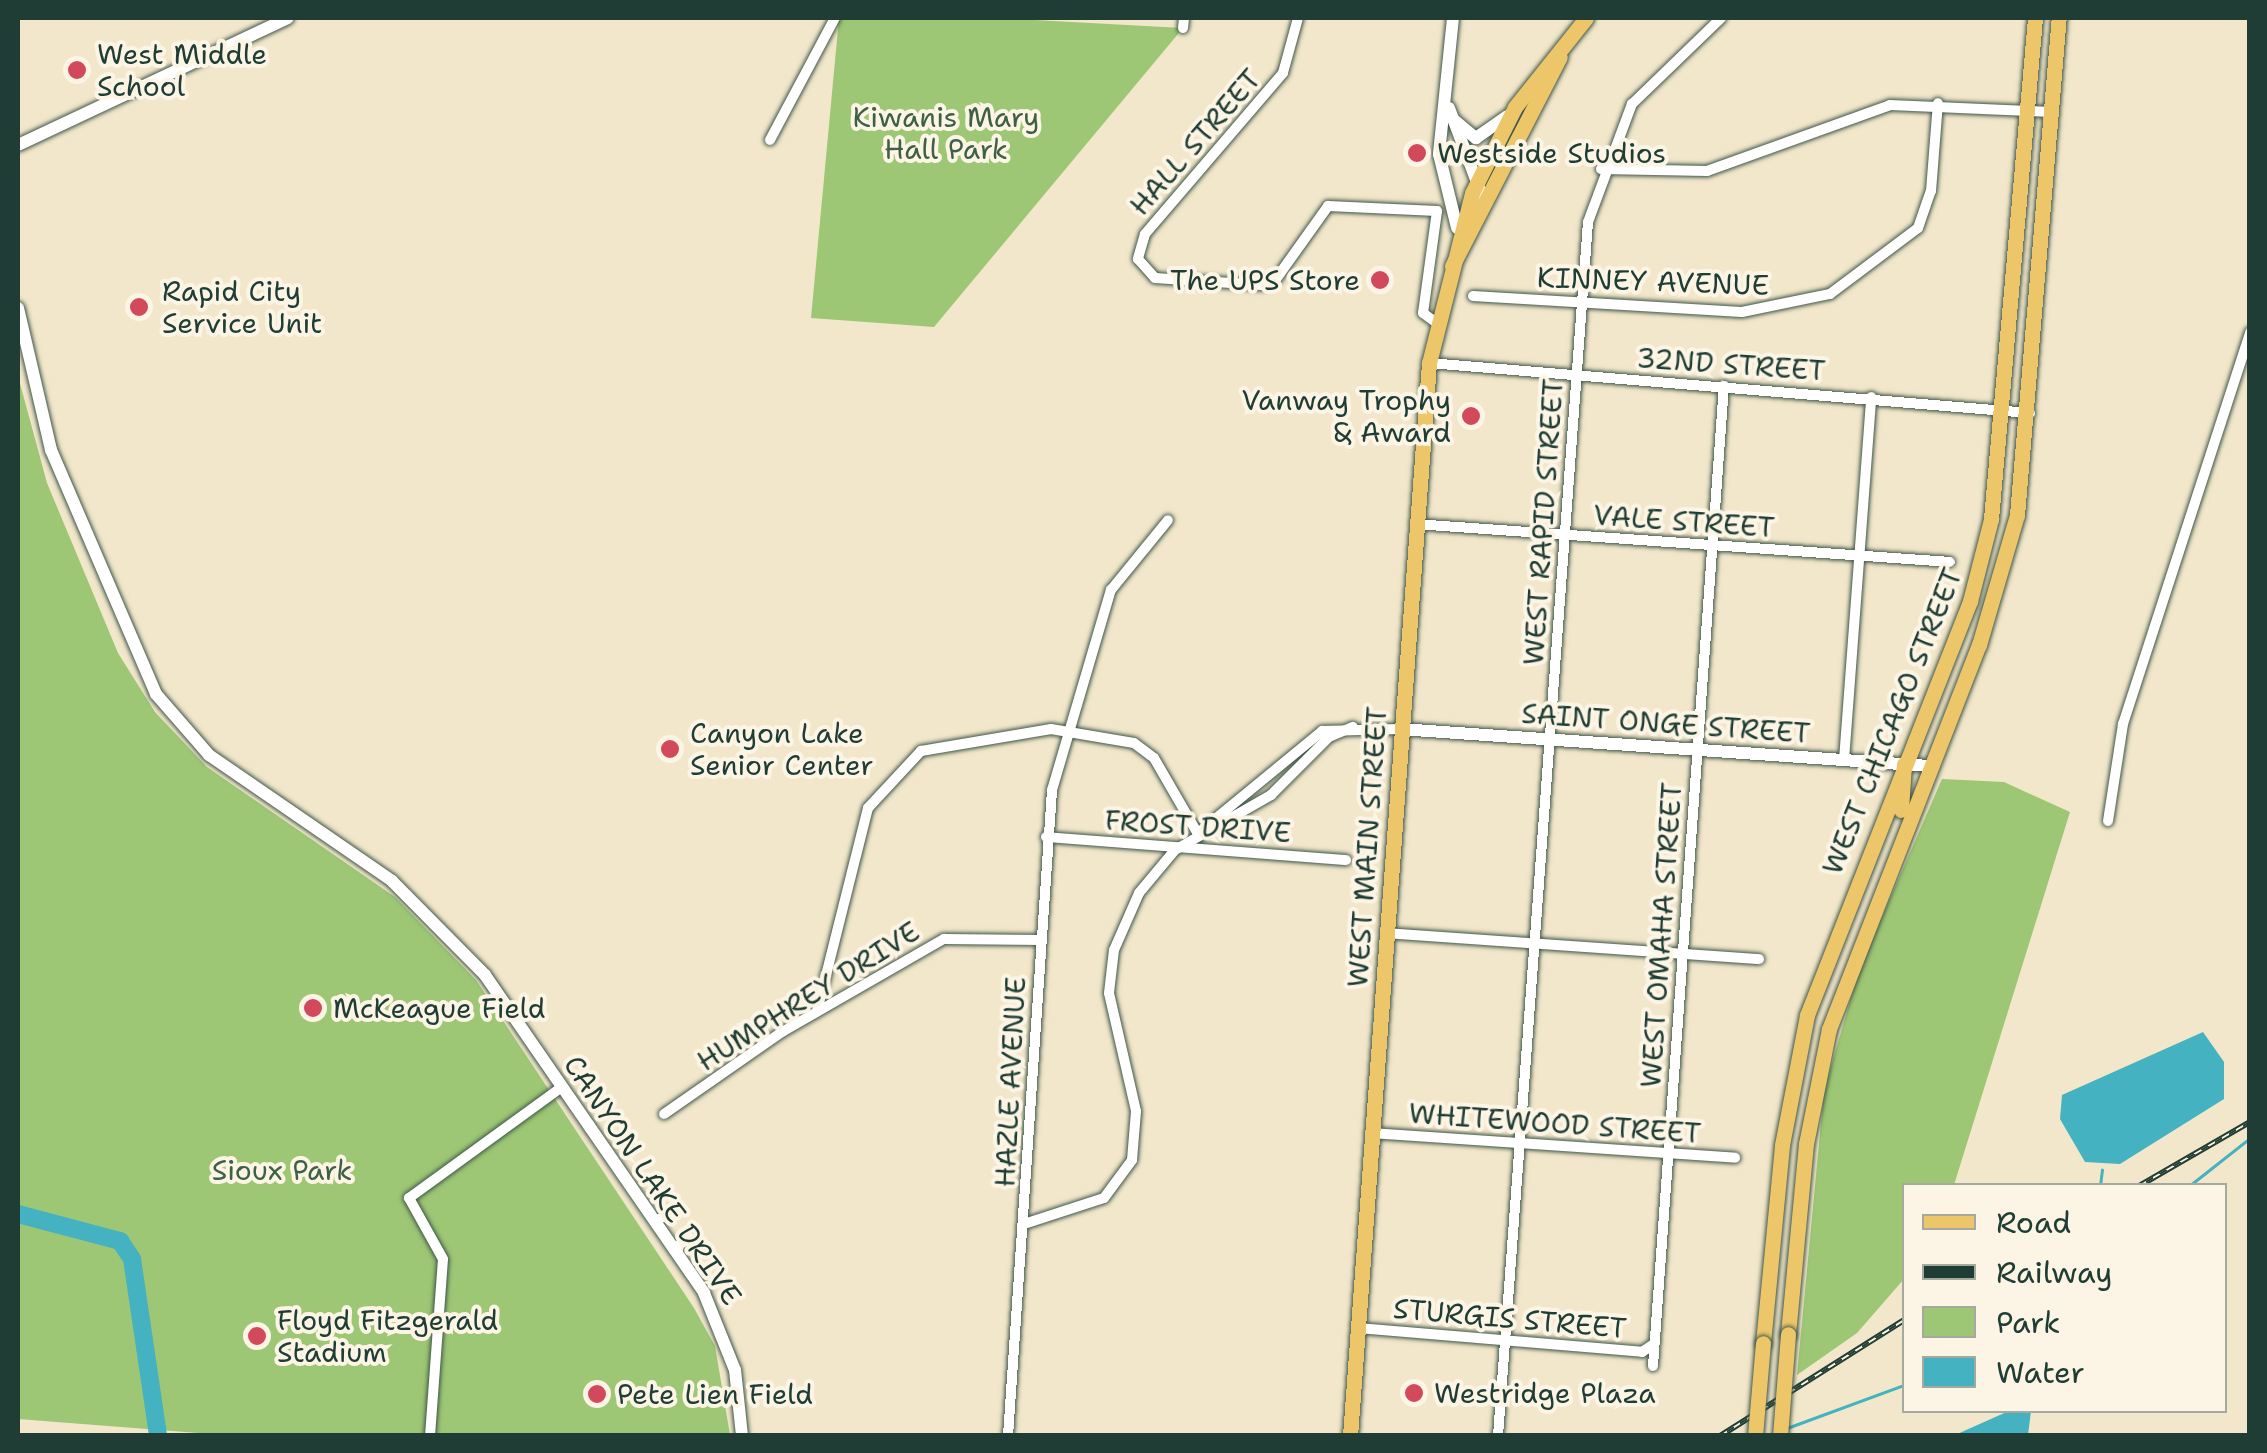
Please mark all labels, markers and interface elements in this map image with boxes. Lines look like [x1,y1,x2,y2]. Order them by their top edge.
place label: West Middle School [97,37,267,103]
marker: West Middle School [66,59,88,81]
street label: HALL STREET [1122,62,1268,222]
park label: Kiwanis Mary Hall Park [853,100,1039,166]
place label: Westside Studios [1437,136,1666,170]
marker: Westside Studios [1406,142,1428,164]
street label: KINNEY AVENUE [1536,260,1770,302]
place label: The UPS Store [1170,263,1360,297]
marker: The UPS Store [1369,269,1391,291]
place label: Rapid City Service Unit [162,274,322,340]
marker: Rapid City Service Unit [126,294,152,320]
street label: 32ND STREET [1635,341,1827,387]
street label: WEST RAPID STREET [1516,378,1570,666]
place label: Vanway Trophy & Award [1241,383,1451,449]
marker: Vanway Trophy & Award [1460,405,1482,427]
street label: VALE STREET [1592,498,1776,544]
street label: WEST CHICAGO STREET [1815,563,1969,879]
street label: SAINT ONGE STREET [1520,696,1812,750]
street label: WEST MAIN STREET [1340,706,1394,988]
place label: Canyon Lake Senior Center [690,716,874,782]
marker: Canyon Lake Senior Center [659,738,681,760]
street label: WEST OMAHA STREET [1634,781,1688,1089]
street label: FROST DRIVE [1104,803,1292,849]
street label: HUMPHREY DRIVE [691,914,925,1078]
street label: HAZLE AVENUE [988,976,1032,1188]
place label: McKeague Field [333,991,546,1025]
marker: McKeague Field [302,997,324,1019]
street label: CANYON LAKE DRIVE [557,1049,749,1311]
street label: WHITEWOOD STREET [1408,1096,1702,1150]
park label: Sioux Park [212,1153,352,1187]
legend [1902,1183,2227,1413]
text: Road [1996,1202,2071,1243]
text: Railway [1996,1252,2112,1293]
street label: STURGIS STREET [1392,1291,1628,1345]
text: Park [1996,1302,2060,1343]
place label: Floyd Fitzgerald Stadium [277,1303,498,1369]
marker: Floyd Fitzgerald Stadium [246,1325,268,1347]
text: Water [1996,1352,2085,1393]
place label: Westridge Plaza [1434,1376,1656,1410]
place label: Pete Lien Field [617,1377,813,1411]
marker: Westridge Plaza [1403,1382,1425,1404]
marker: Pete Lien Field [586,1383,608,1405]

